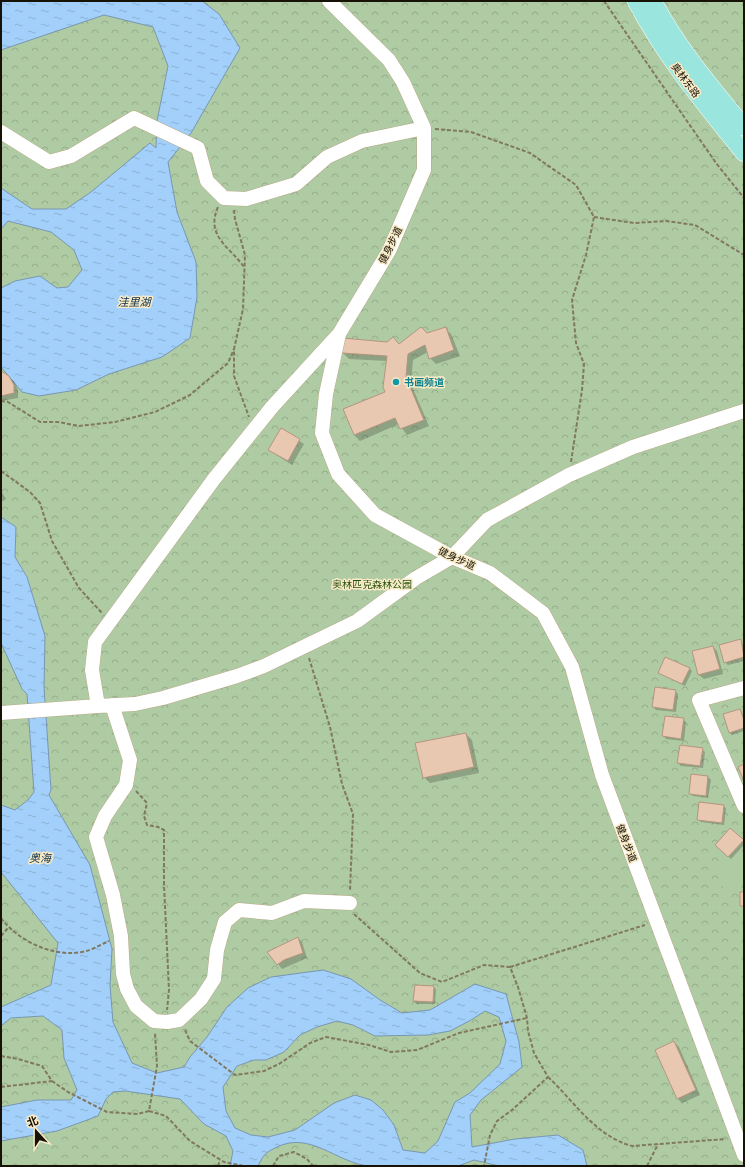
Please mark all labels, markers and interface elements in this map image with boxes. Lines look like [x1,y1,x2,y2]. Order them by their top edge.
street label: 奥林东路 [669,60,703,100]
street label: 健身步道 [376,224,404,266]
water label: 洼里湖 [118,295,152,308]
place label: 书画频道 [404,376,444,388]
marker: 书画频道 [391,377,401,387]
street label: 健身步道 [436,544,478,572]
park label: 奥林匹克森林公园 [332,578,412,590]
street label: 健身步道 [614,822,640,864]
water label: 奥海 [29,851,53,864]
north arrow [16,1111,56,1151]
text: 北 [25,1113,40,1129]

